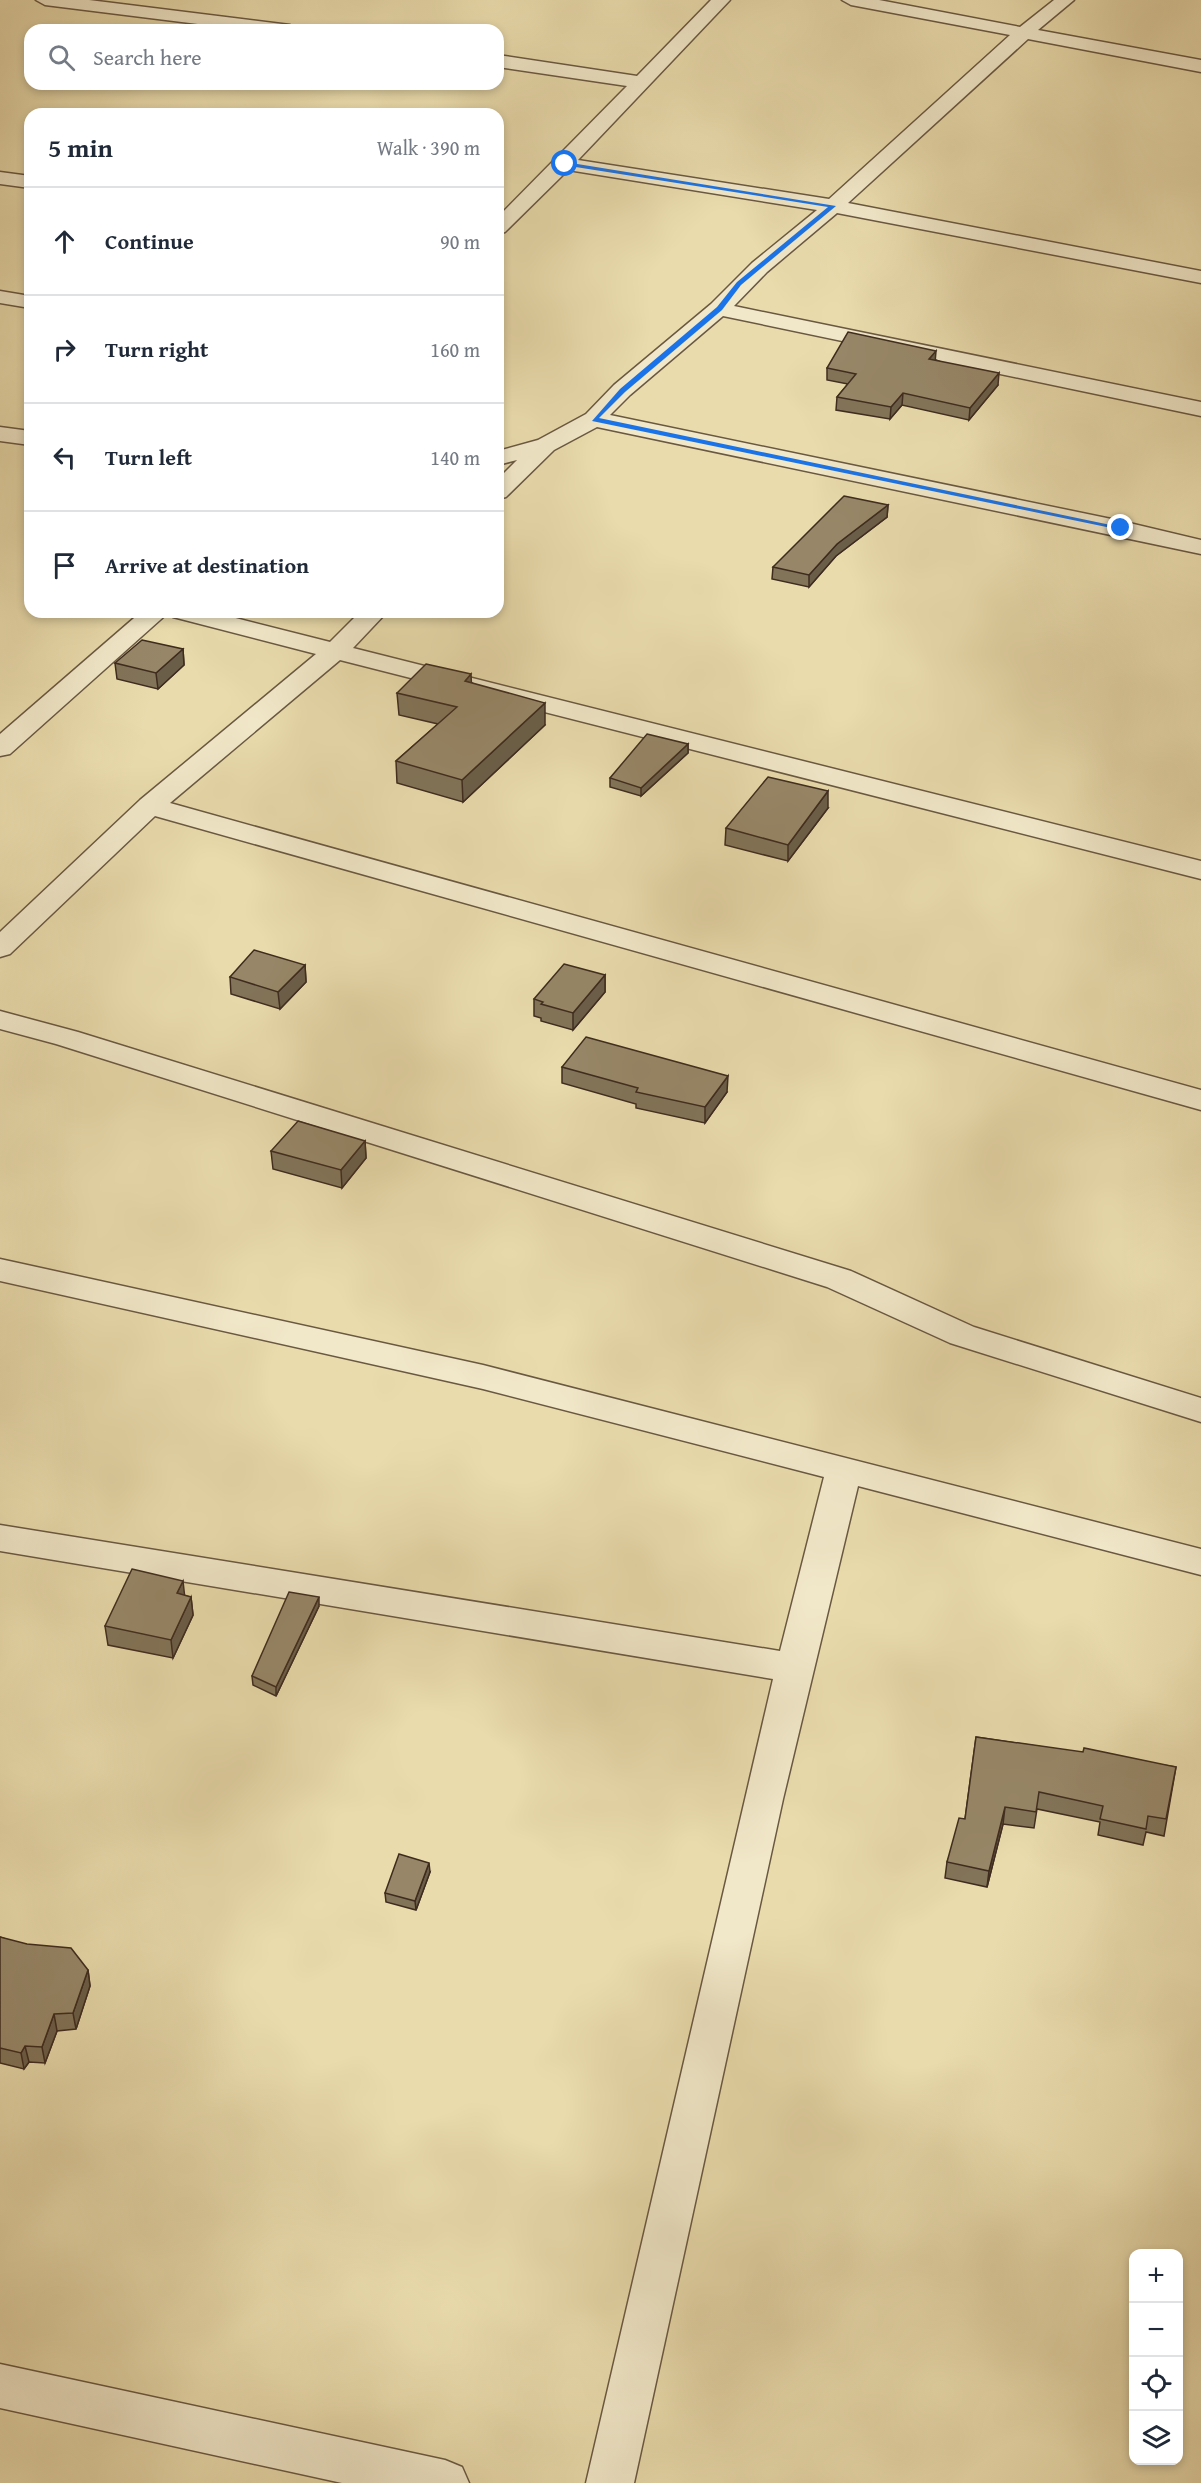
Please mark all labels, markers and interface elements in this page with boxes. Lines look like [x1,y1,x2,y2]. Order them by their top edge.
search box [24,24,504,90]
icon: search [45,41,78,74]
text: Search here [93,41,202,73]
text: 5 min [48,128,113,167]
text: Walk · 390 m [377,133,480,162]
route start [551,150,577,176]
icon: ahead [48,225,81,258]
text: Continue [105,225,194,257]
text: 90 m [440,227,480,256]
icon: right [48,333,81,366]
text: Turn right [105,333,208,365]
text: 160 m [430,335,480,364]
icon: left [48,441,81,474]
text: Turn left [105,441,192,473]
text: 140 m [430,443,480,472]
route end [1107,514,1133,540]
icon: arrive [48,549,81,582]
text: Arrive at destination [105,549,309,581]
map controls [1129,2249,1183,2465]
button: + [1129,2249,1183,2303]
button: − [1129,2303,1183,2357]
button: locate [1129,2357,1183,2411]
button: layers [1129,2411,1183,2465]

